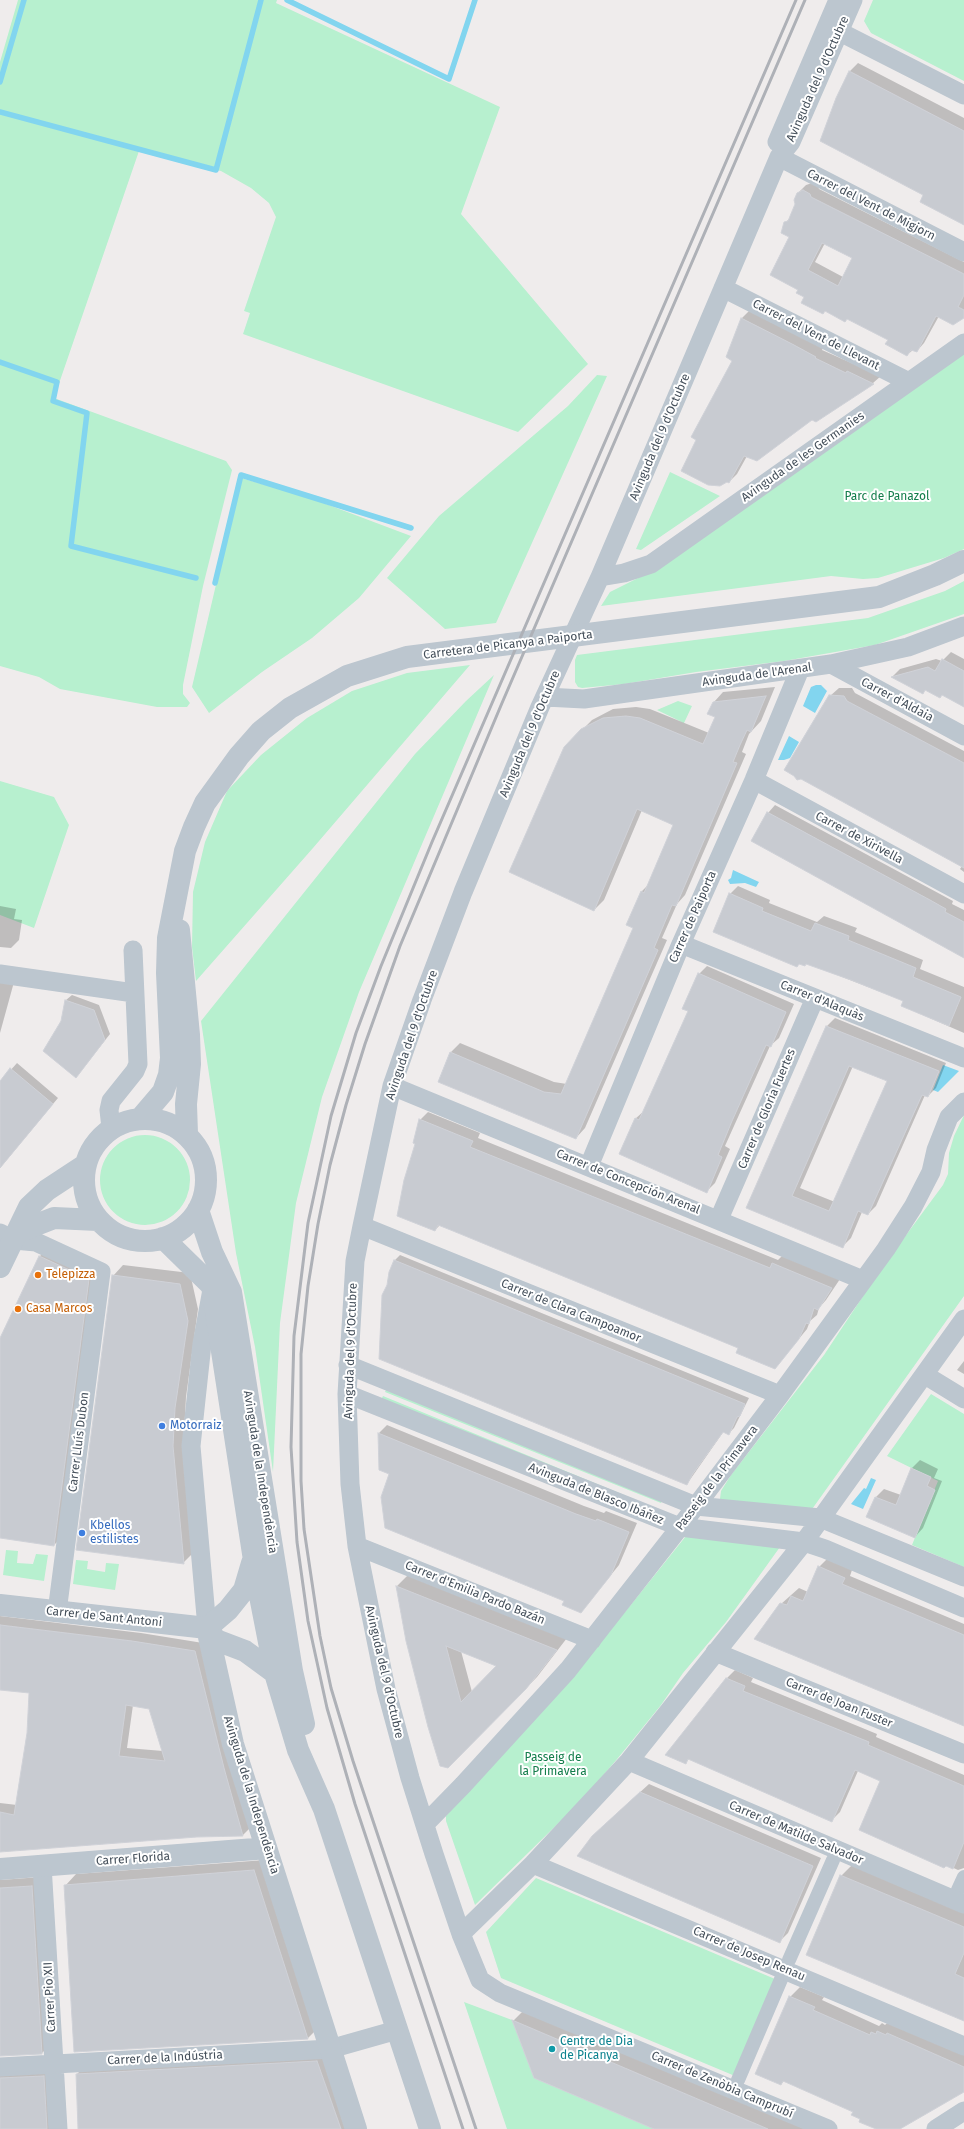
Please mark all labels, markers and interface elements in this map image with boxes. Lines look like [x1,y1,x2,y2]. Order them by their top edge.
street label: Avinguda del 9 d'Octubre [784,14,852,144]
street label: Carrer del Vent de Migjorn [804,166,938,244]
street label: Carrer del Vent de Llevant [750,297,882,373]
street label: Avinguda del 9 d'Octubre [627,372,693,502]
street label: Avinguda de les Germanies [739,409,867,505]
park label: Parc de Panazol [844,490,930,504]
street label: Carretera de Picanya a Paiporta [423,627,593,663]
street label: Avinguda de l'Arenal [701,660,813,690]
street label: Avinguda del 9 d'Octubre [497,669,563,799]
street label: Carrer d'Aldaia [858,675,936,725]
street label: Carrer de Xirivella [813,809,905,867]
street label: Carrer de Paiporta [666,869,720,965]
street label: Avinguda del 9 d'Octubre [383,968,441,1102]
street label: Carrer d'Alaquàs [778,978,866,1024]
street label: Carrer de Gloria Fuertes [735,1047,799,1171]
street label: Carrer de Concepción Arenal [554,1146,702,1218]
place label: Telepizza [46,1268,95,1282]
marker: Telepizza [33,1270,43,1280]
street label: Carrer de Clara Campoamor [499,1276,643,1346]
street label: Avinguda del 9 d'Octubre [341,1283,361,1419]
place label: Casa Marcos [26,1302,92,1316]
marker: Casa Marcos [13,1304,23,1314]
street label: Avinguda de la Independència [240,1390,280,1554]
street label: Carrer Lluís Dubon [66,1391,92,1493]
place label: Motorraiz [170,1419,222,1433]
marker: Motorraiz [157,1421,167,1431]
street label: Passeig de la Primavera [673,1423,761,1533]
street label: Avinguda de Blasco Ibáñez [526,1460,666,1528]
place label: Kbellos estilistes [90,1519,139,1547]
marker: Kbellos estilistes [77,1528,87,1538]
street label: Carrer d'Emilia Pardo Bazán [403,1558,547,1628]
street label: Carrer de Sant Antoni [45,1604,163,1630]
street label: Avinguda del 9 d'Octubre [362,1604,406,1740]
street label: Carrer de Joan Fuster [783,1675,895,1731]
street label: Avinguda de la Independència [220,1714,282,1876]
park label: Passeig de la Primavera [519,1751,587,1779]
street label: Carrer de Matilde Salvador [727,1798,865,1868]
street label: Carrer Florida [95,1849,171,1869]
street label: Carrer de Josep Renau [691,1924,807,1984]
street label: Carrer Pio XII [41,1961,59,2033]
place label: Centre de Dia de Picanya [560,2035,633,2063]
marker: Centre de Dia de Picanya [547,2044,557,2054]
street label: Carrer de la Indústria [107,2048,223,2068]
street label: Carrer de Zenòbia Camprubí [649,2049,795,2121]

